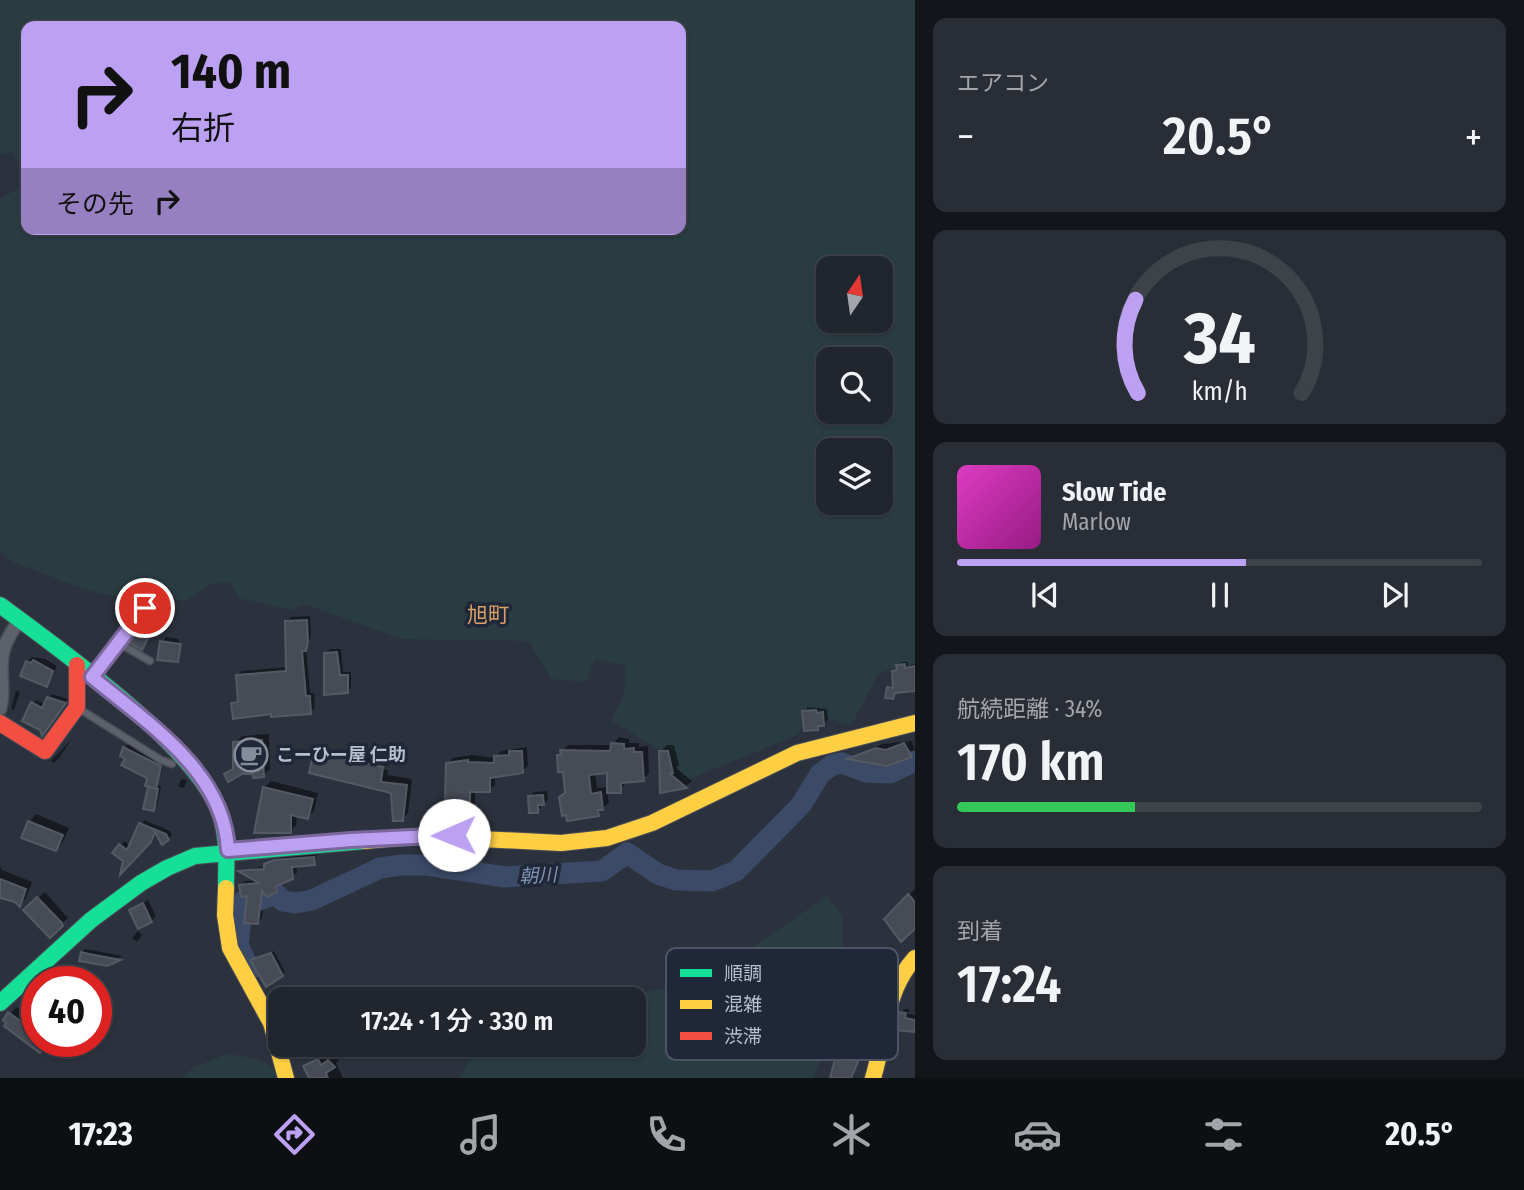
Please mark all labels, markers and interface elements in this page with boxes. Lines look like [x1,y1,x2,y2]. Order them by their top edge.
text: 140 m [171,42,291,101]
icon: right [56,49,147,140]
text: エアコン [957,69,1049,97]
text: 20.5° [1163,105,1276,168]
text: 右折 [171,109,235,147]
text: − [957,114,974,160]
text: + [1465,114,1482,160]
icon: right [148,182,186,220]
text: その先 [56,189,134,220]
north arrow [816,256,892,332]
map controls [816,256,893,515]
text: 34 [1183,295,1255,382]
button: search [816,347,893,424]
text: km/h [1192,377,1247,407]
button: layers [816,438,893,515]
text: Slow Tide [1062,477,1166,508]
text: Marlow [1062,508,1131,536]
icon: previous [1026,576,1064,614]
icon: pause [1201,576,1239,614]
icon: next [1376,576,1414,614]
pin [115,578,175,638]
icon: arrive [126,589,164,627]
district label: 旭町 [467,602,509,628]
text: 航続距離 · 34% [957,695,1102,723]
text: 170 km [957,731,1105,794]
cafe icon: こーひー屋 仁助 [232,736,270,774]
place label: こーひー屋 仁助 [276,744,406,766]
position arrow [417,798,491,872]
water label: 朝川 [518,863,560,888]
text: 到着 [957,917,1003,945]
legend [666,948,898,1060]
text: 17:24 [957,953,1061,1016]
text: 順調 [724,962,762,985]
speed limit sign: 40 [21,966,112,1057]
text: 混雑 [724,993,762,1016]
text: 17:24 · 1 分 · 330 m [361,1006,553,1037]
text: 渋滞 [724,1025,762,1048]
icon: directions [270,1110,319,1159]
icon: music [456,1110,505,1159]
icon: phone [642,1110,691,1159]
icon: climate [827,1110,876,1159]
icon: car [1013,1110,1062,1159]
icon: filters [1199,1110,1248,1159]
text: 17:23 [68,1115,133,1153]
text: 20.5° [1385,1115,1455,1153]

